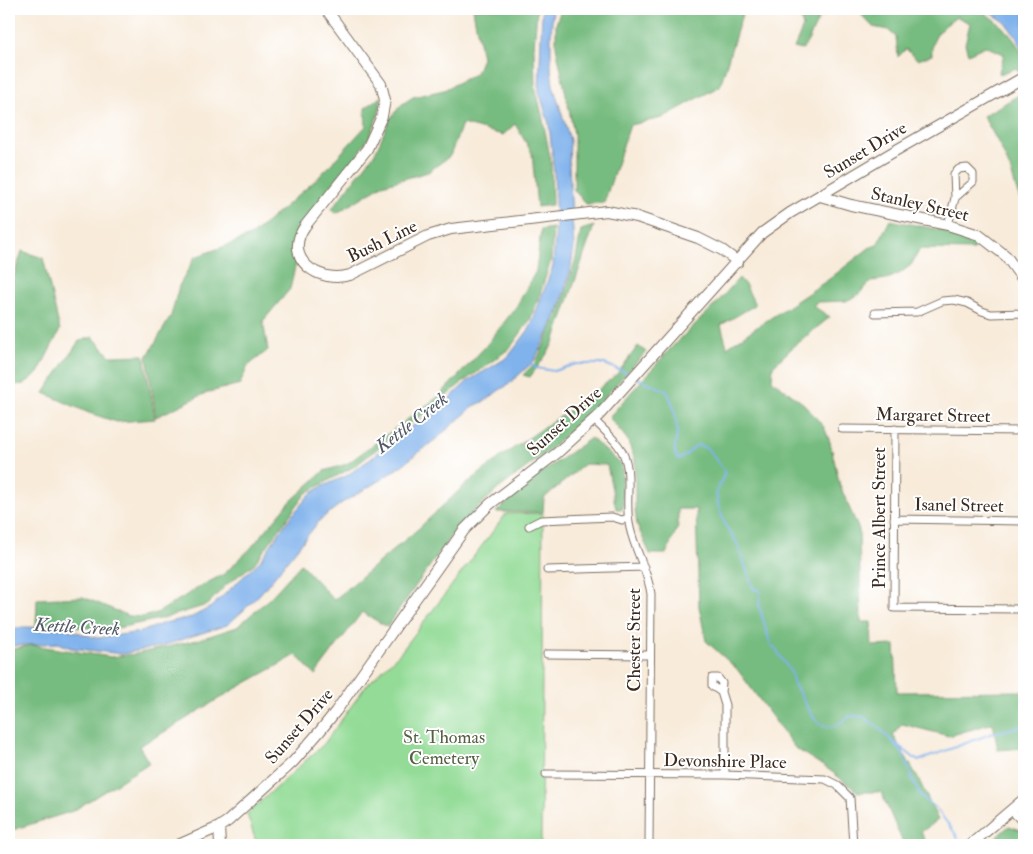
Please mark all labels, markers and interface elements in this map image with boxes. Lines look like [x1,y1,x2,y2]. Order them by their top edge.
street label: Sunset Drive [819,116,911,184]
street label: Stanley Street [869,182,971,227]
street label: Bush Line [343,214,421,268]
street label: Sunset Drive [522,381,607,461]
water label: Kettle Creek [370,387,453,459]
street label: Margaret Street [875,403,991,428]
street label: Prince Albert Street [868,447,891,589]
street label: Isanel Street [914,493,1004,518]
street label: Chester Street [623,588,646,692]
water label: Kettle Creek [32,613,121,641]
street label: Sunset Drive [260,683,339,769]
park label: St. Thomas Cemetery [403,726,485,770]
street label: Devonshire Place [663,749,787,774]

